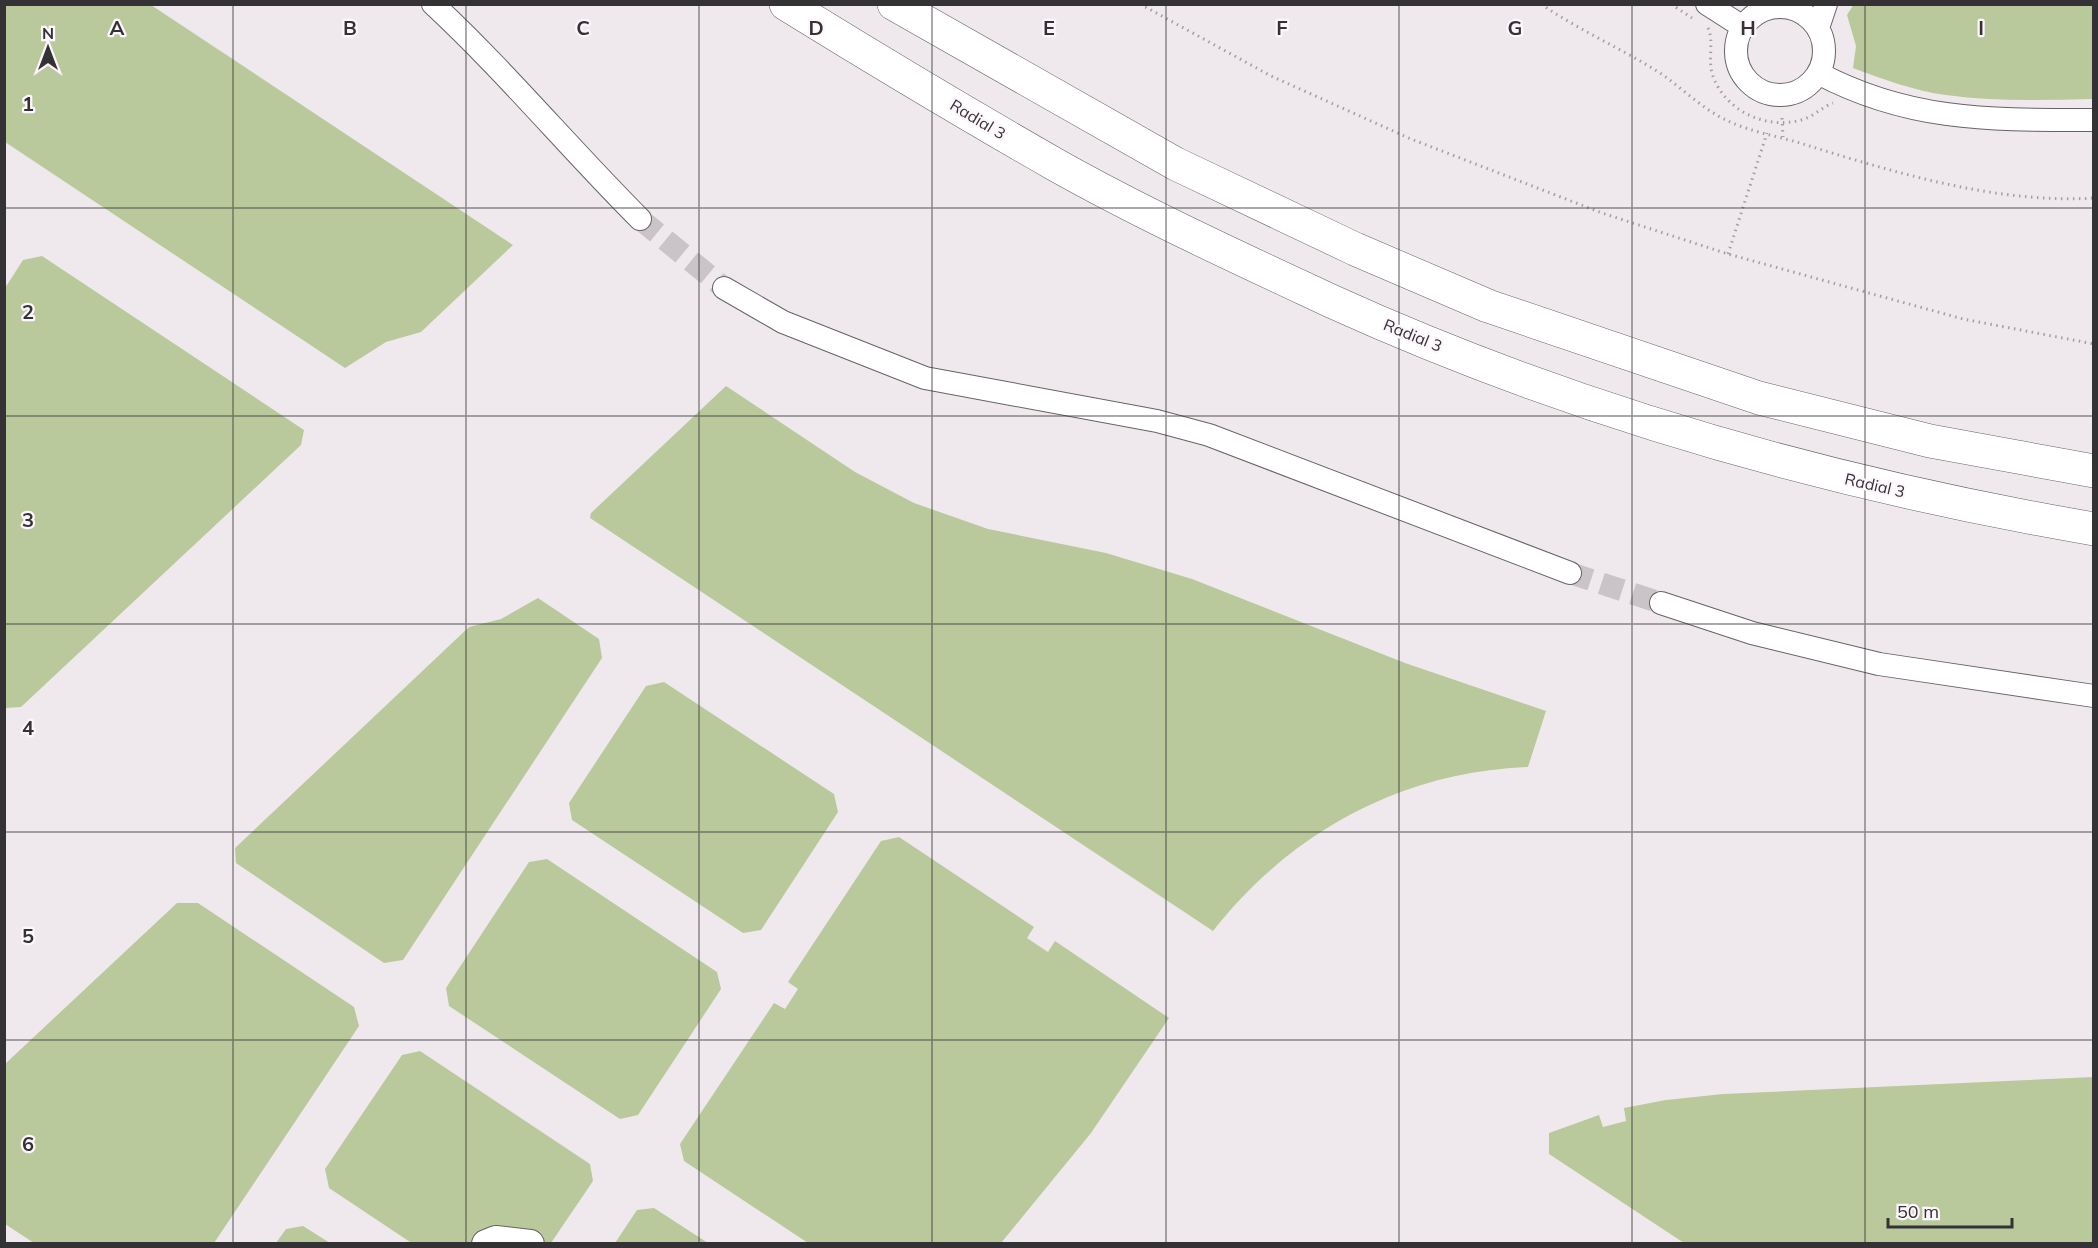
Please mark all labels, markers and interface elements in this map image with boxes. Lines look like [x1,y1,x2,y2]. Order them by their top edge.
text: A [110,15,125,40]
text: B [343,15,357,40]
text: C [576,15,590,40]
text: D [808,15,824,40]
text: E [1043,15,1055,40]
text: F [1276,15,1288,40]
text: G [1508,15,1522,40]
text: H [1740,15,1756,40]
text: I [1978,15,1984,40]
north arrow [18,18,78,78]
text: N [42,23,54,43]
text: 1 [22,91,34,116]
street label: Radial 3 [947,95,1009,143]
text: 2 [22,299,34,324]
street label: Radial 3 [1381,314,1445,356]
street label: Radial 3 [1843,468,1907,502]
text: 3 [22,507,34,532]
text: 4 [22,715,34,740]
text: 5 [22,923,34,948]
text: 6 [22,1131,34,1156]
scale bar [1888,1191,2012,1229]
text: 50 m [1897,1200,1939,1223]

